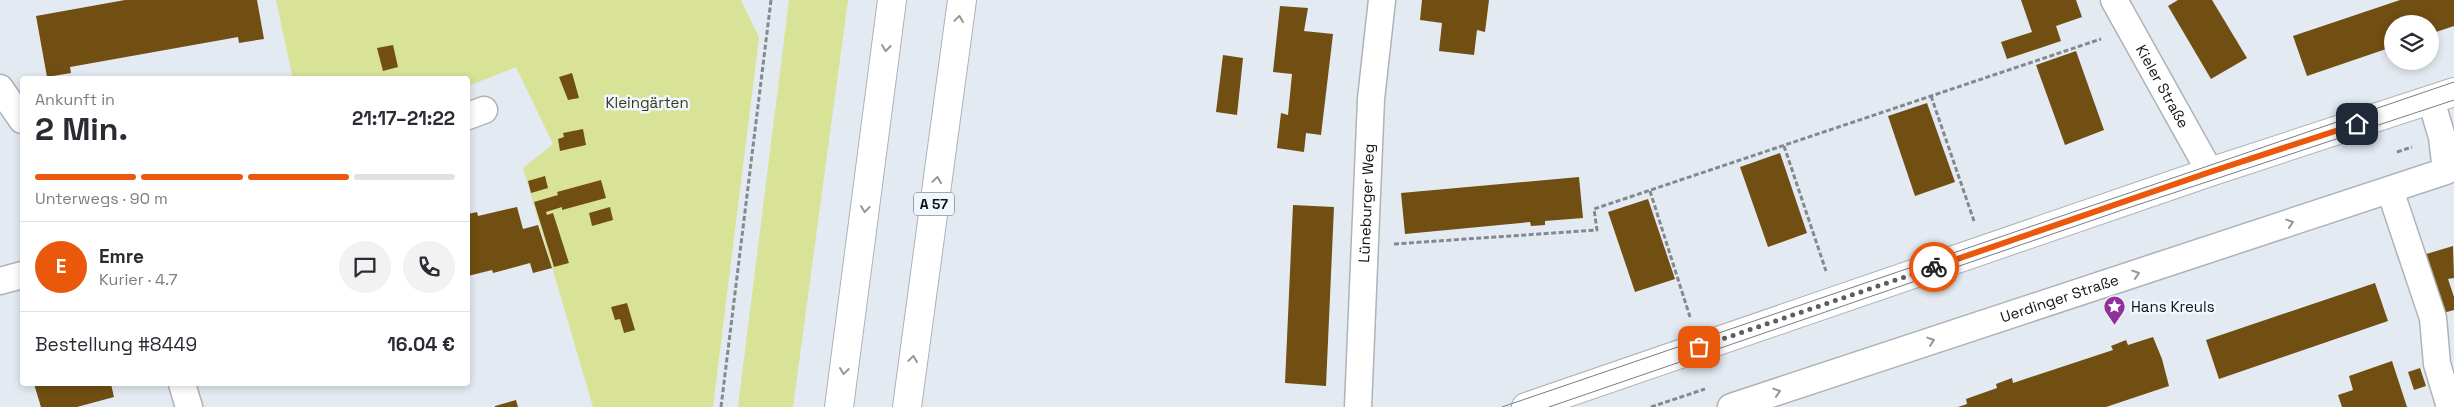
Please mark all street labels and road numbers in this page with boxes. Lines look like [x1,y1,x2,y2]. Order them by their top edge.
street label: Kieler Straße [2132,41,2194,131]
street label: Lüneburger Weg [1354,143,1378,263]
road number: A 57 [914,192,954,215]
street label: Uerdinger Straße [1998,270,2121,326]

